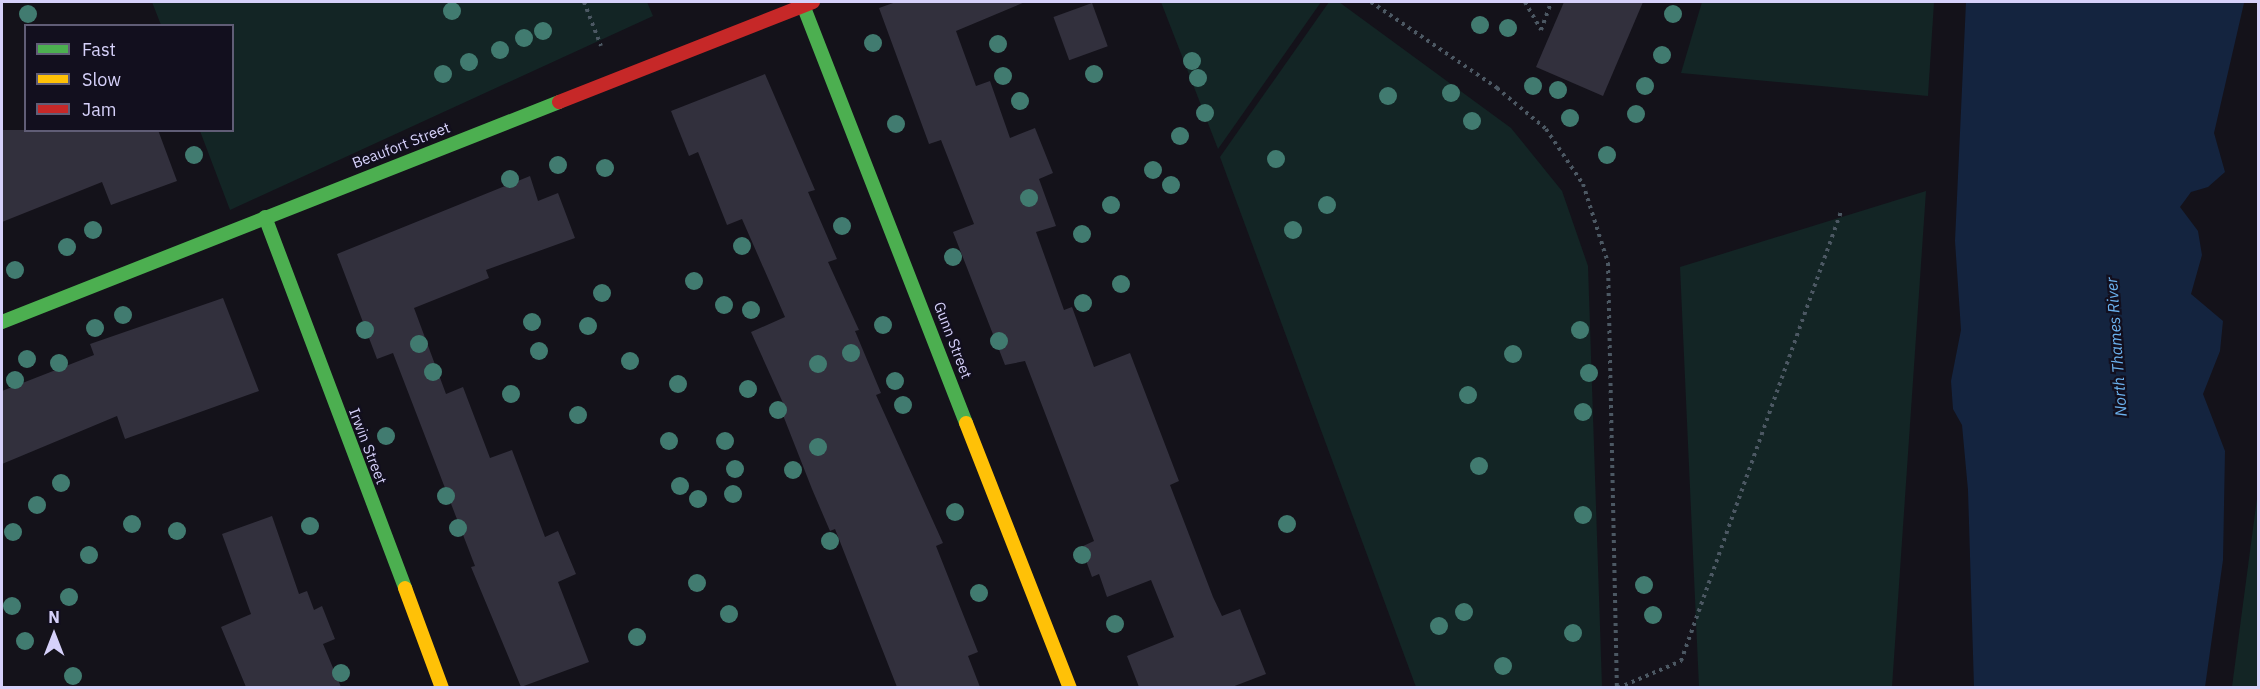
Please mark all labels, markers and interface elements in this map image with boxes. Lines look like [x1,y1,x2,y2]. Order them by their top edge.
legend [24,24,234,132]
text: Fast [82,38,116,61]
text: Slow [82,68,121,91]
text: Jam [82,98,117,121]
street label: Beaufort Street [350,118,452,172]
water label: North Thames River [2102,277,2130,417]
street label: Gunn Street [930,299,976,381]
street label: Irwin Street [345,405,391,487]
north arrow [24,605,84,665]
text: N [48,607,60,627]

